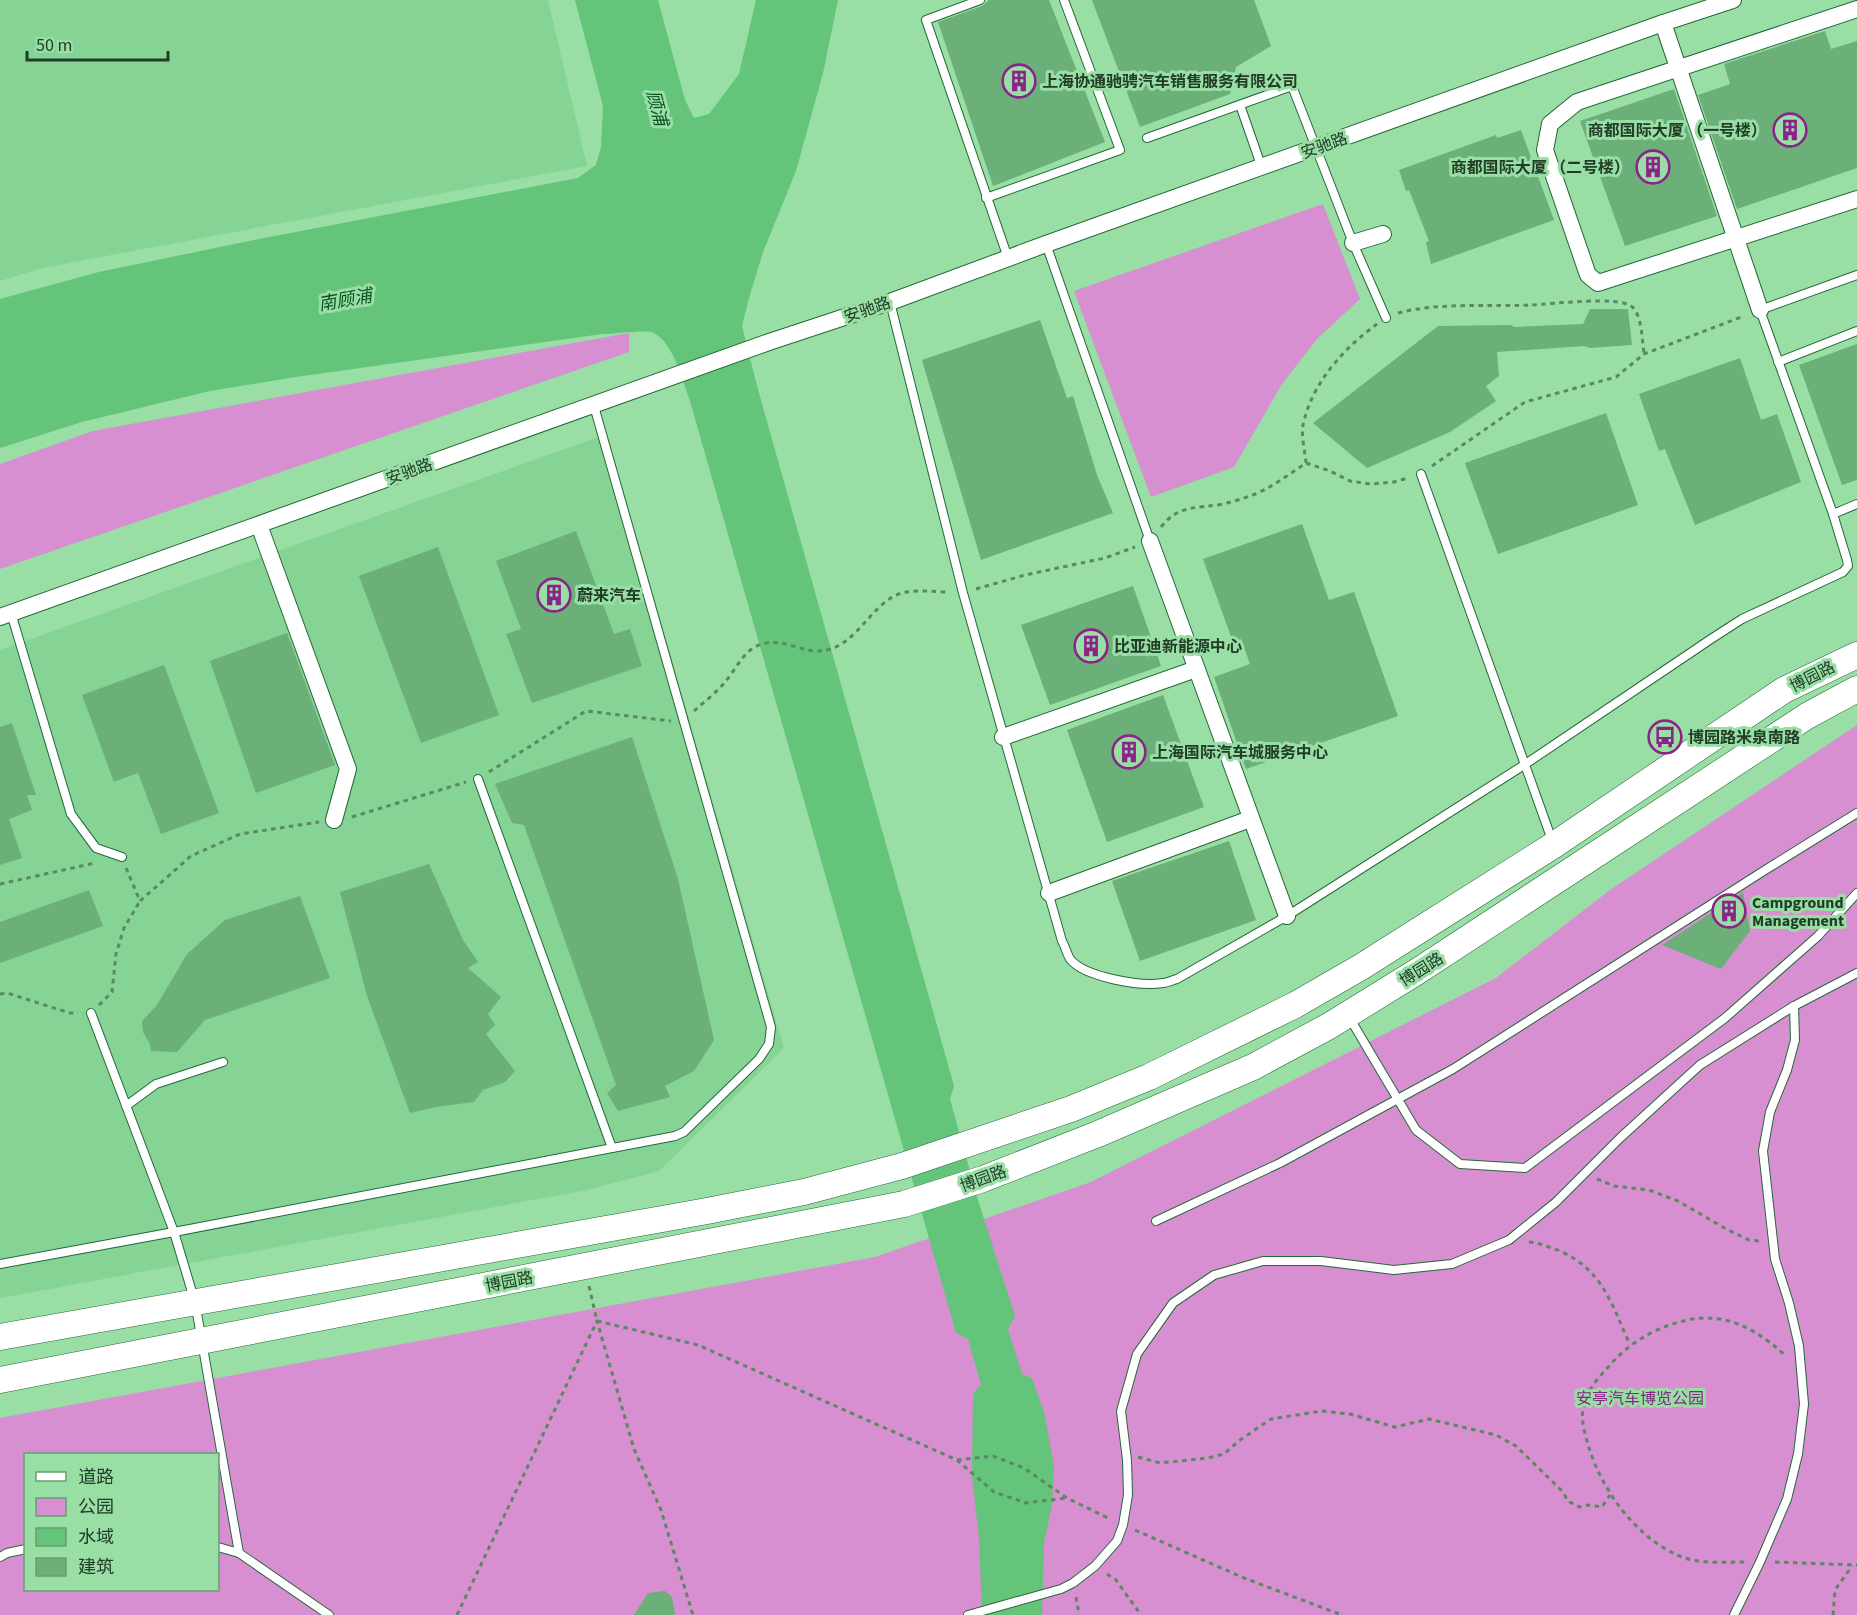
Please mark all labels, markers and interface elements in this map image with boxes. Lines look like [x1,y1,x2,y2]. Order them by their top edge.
scale bar [27,24,168,62]
text: 50 m [36,33,72,58]
building icon: 上海协通驰骋汽车销售服务有限公司 [1001,63,1037,99]
place label: 上海协通驰骋汽车销售服务有限公司 [1042,71,1298,93]
water label: 顾浦 [640,88,674,132]
building icon: 商都国际大厦 （一号楼） [1772,112,1808,148]
place label: 商都国际大厦 （一号楼） [1588,120,1767,142]
street label: 安驰路 [1298,127,1351,164]
building icon: 商都国际大厦 （二号楼） [1635,149,1671,185]
place label: 商都国际大厦 （二号楼） [1451,157,1630,179]
water label: 南顾浦 [316,283,377,317]
street label: 安驰路 [841,292,894,328]
street label: 安驰路 [383,453,436,490]
building icon: 蔚来汽车 [536,577,572,613]
place label: 蔚来汽车 [577,585,641,607]
building icon: 比亚迪新能源中心 [1073,628,1109,664]
place label: 比亚迪新能源中心 [1114,636,1242,658]
street label: 博园路 [1786,656,1839,698]
bus stop icon: 博园路米泉南路 [1647,719,1683,755]
place label: 博园路米泉南路 [1688,727,1800,749]
building icon: 上海国际汽车城服务中心 [1111,734,1147,770]
place label: 上海国际汽车城服务中心 [1152,742,1328,764]
place label: Campground Management [1752,892,1844,932]
building icon: Campground Management [1711,893,1747,929]
street label: 博园路 [1395,948,1448,992]
street label: 博园路 [957,1160,1010,1197]
street label: 博园路 [484,1267,535,1297]
park label: 安亭汽车博览公园 [1576,1388,1704,1410]
legend [24,1453,219,1591]
text: 道路 [78,1465,114,1490]
text: 公园 [78,1495,114,1520]
text: 水域 [78,1525,114,1550]
text: 建筑 [78,1555,114,1580]

